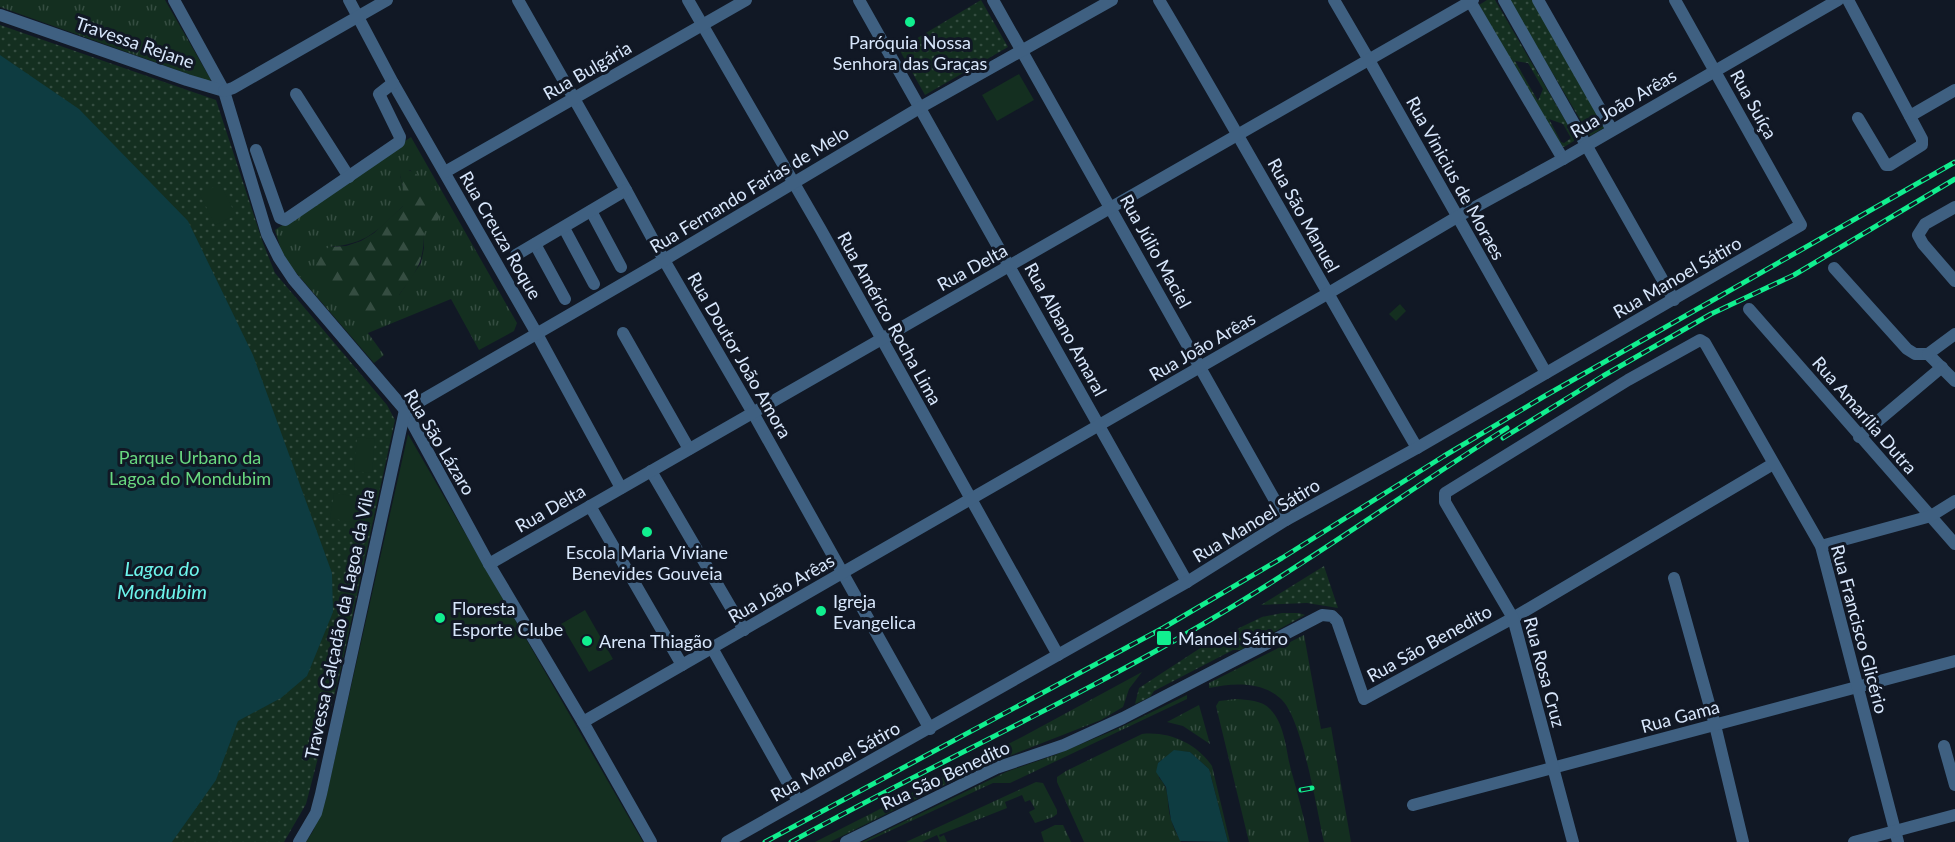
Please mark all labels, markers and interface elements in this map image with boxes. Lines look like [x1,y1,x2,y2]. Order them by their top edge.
street label: Travessa Rejane [73,11,197,73]
marker: Paróquia Nossa Senhora das Graças [903,15,917,29]
place label: Paróquia Nossa Senhora das Graças [833,31,988,74]
street label: Rua Bulgária [539,36,635,104]
street label: Rua João Arêas [1566,64,1680,142]
street label: Rua Suíça [1726,65,1782,143]
street label: Rua Vinicius de Moraes [1402,92,1510,264]
street label: Rua Fernando Farias de Melo [645,121,853,257]
street label: Rua São Manuel [1264,154,1344,276]
street label: Rua Creuza Roque [455,167,547,303]
street label: Rua Júlio Maciel [1116,190,1196,312]
street label: Rua Américo Rocha Lima [833,227,947,409]
street label: Rua Manoel Sátiro [1609,231,1745,323]
street label: Rua Delta [933,239,1011,295]
street label: Rua Albano Amaral [1020,258,1112,400]
street label: Rua Doutor João Amora [683,268,797,442]
street label: Rua João Arêas [1145,307,1259,385]
street label: Rua Amarília Dutra [1808,352,1922,478]
street label: Rua São Lázaro [400,385,480,499]
park label: Parque Urbano da Lagoa do Mondubim [109,446,271,489]
street label: Rua Manoel Sátiro [1188,473,1324,567]
street label: Rua Delta [511,479,589,537]
street label: Travessa Calçadão da Lagoa da Vila [300,487,378,761]
marker: Escola Maria Viviane Benevides Gouveia [640,525,654,539]
place label: Escola Maria Viviane Benevides Gouveia [566,541,728,584]
street label: Rua Francisco Glicério [1827,542,1893,716]
street label: Rua João Arêas [724,549,838,627]
water label: Lagoa do Mondubim [117,556,207,603]
place label: Igreja Evangelica [833,590,916,633]
place label: Floresta Esporte Clube [452,597,563,640]
street label: Rua São Benedito [1363,600,1495,686]
marker: Igreja Evangelica [814,604,828,618]
marker: Floresta Esporte Clube [433,611,447,625]
street label: Rua Rosa Cruz [1520,614,1570,730]
place label: Manoel Sátiro [1178,627,1288,649]
marker: Manoel Sátiro [1155,629,1173,647]
place label: Arena Thiagão [599,630,712,652]
marker: Arena Thiagão [580,634,594,648]
street label: Rua Gama [1638,695,1722,737]
street label: Rua Manoel Sátiro [766,716,904,806]
street label: Rua São Benedito [877,736,1013,814]

